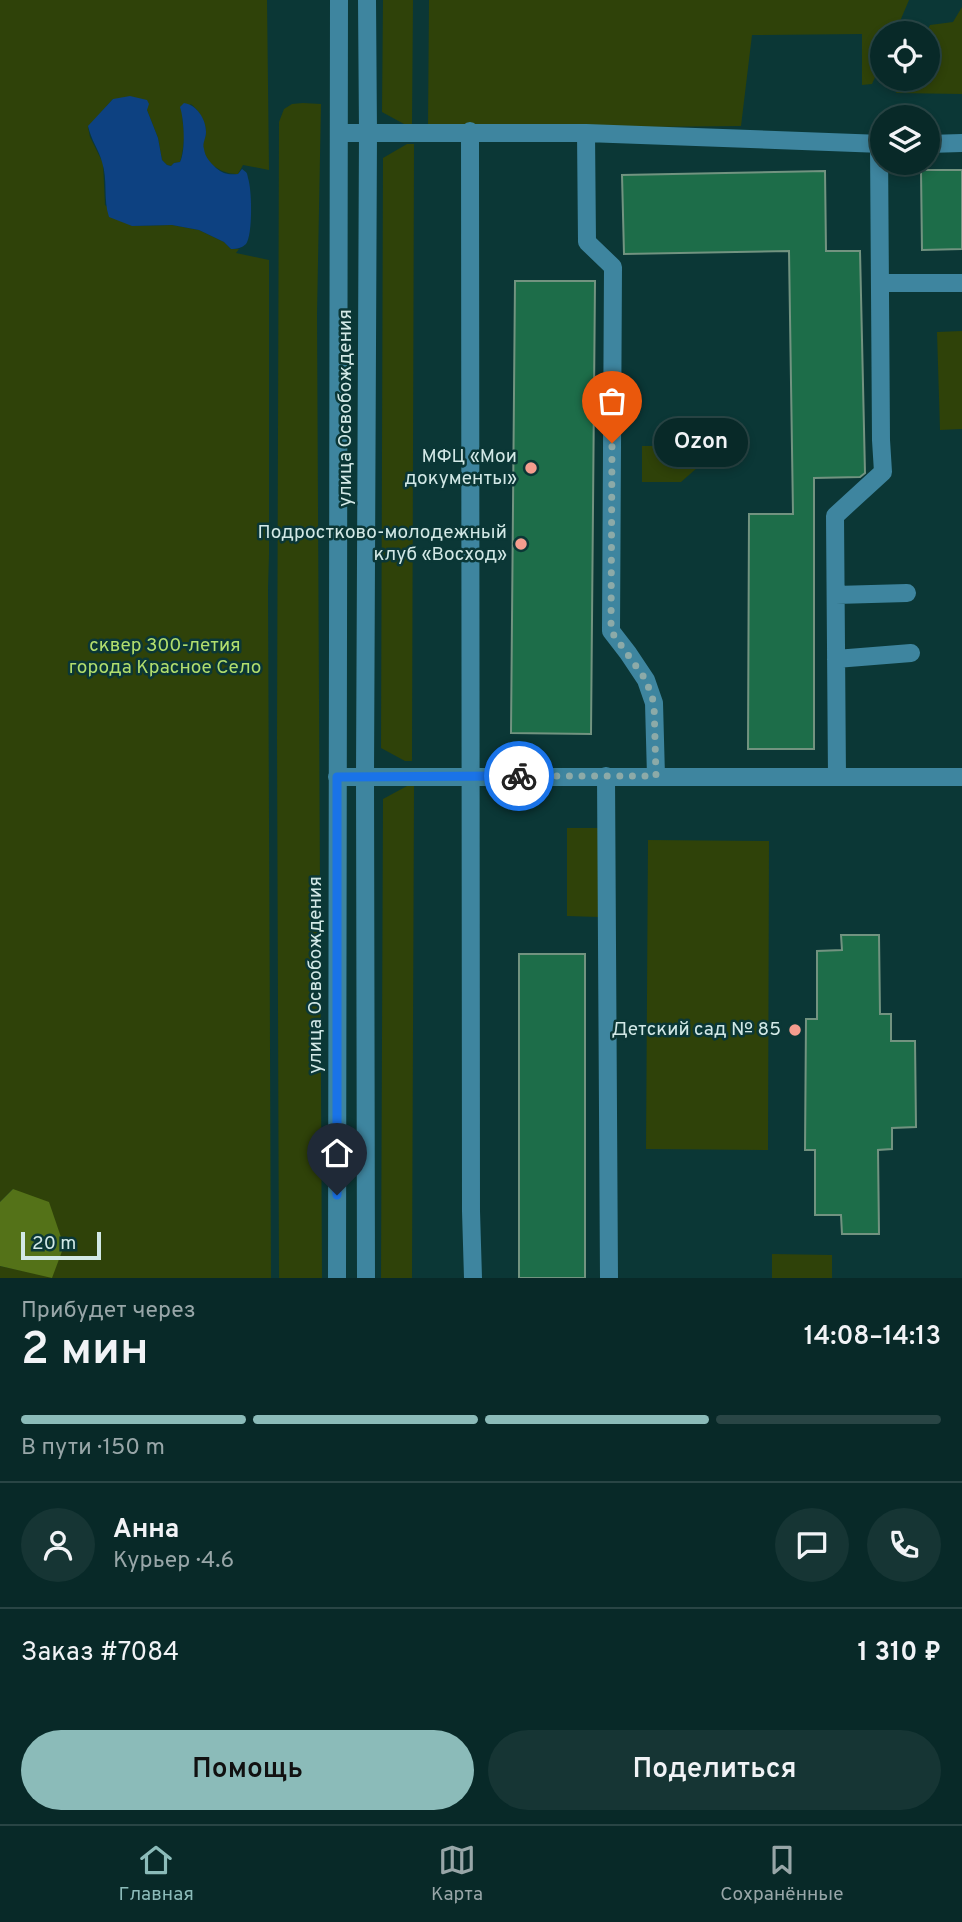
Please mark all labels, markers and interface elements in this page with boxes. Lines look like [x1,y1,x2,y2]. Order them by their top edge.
map controls [870,21,940,175]
button: locate [870,21,940,91]
button: layers [870,105,940,175]
street label: улица Освобождения [334,309,358,507]
pin [582,371,642,443]
icon: bag [593,382,631,420]
callout: Ozon [654,418,748,467]
text: Ozon [674,428,728,457]
place label: МФЦ «Мои документы» [404,445,517,491]
marker: МФЦ «Мои документы» [523,460,539,476]
place label: Подростково-молодежный клуб «Восход» [258,521,507,567]
marker: Подростково-молодежный клуб «Восход» [513,536,529,552]
park label: сквер 300-летия города Красное Село [69,634,261,680]
courier [484,741,554,811]
icon: bike [500,757,538,795]
street label: улица Освобождения [304,876,328,1074]
place label: Детский сад № 85 [611,1018,781,1042]
marker: Детский сад № 85 [787,1022,803,1038]
pin [307,1123,367,1195]
icon: home [318,1134,356,1172]
scale bar [21,1229,102,1261]
text: 20 m [32,1232,76,1256]
text: Прибудет через [21,1297,196,1326]
text: 14:08–14:13 [804,1321,941,1354]
text: 2 мин [21,1322,149,1381]
text: В пути · 150 m [21,1434,165,1463]
button: person [21,1508,95,1582]
button: chat [775,1508,849,1582]
button: phone [867,1508,941,1582]
text: Анна [113,1514,179,1547]
text: Курьер · 4.6 [113,1547,234,1576]
text: Заказ #7084 [21,1637,179,1670]
text: 1 310 ₽ [857,1637,941,1670]
button: Помощь [21,1730,474,1810]
button: Поделиться [488,1730,941,1810]
tab: Главная [119,1841,194,1907]
tab: Карта [431,1841,483,1907]
tab: Сохранённые [720,1841,843,1907]

